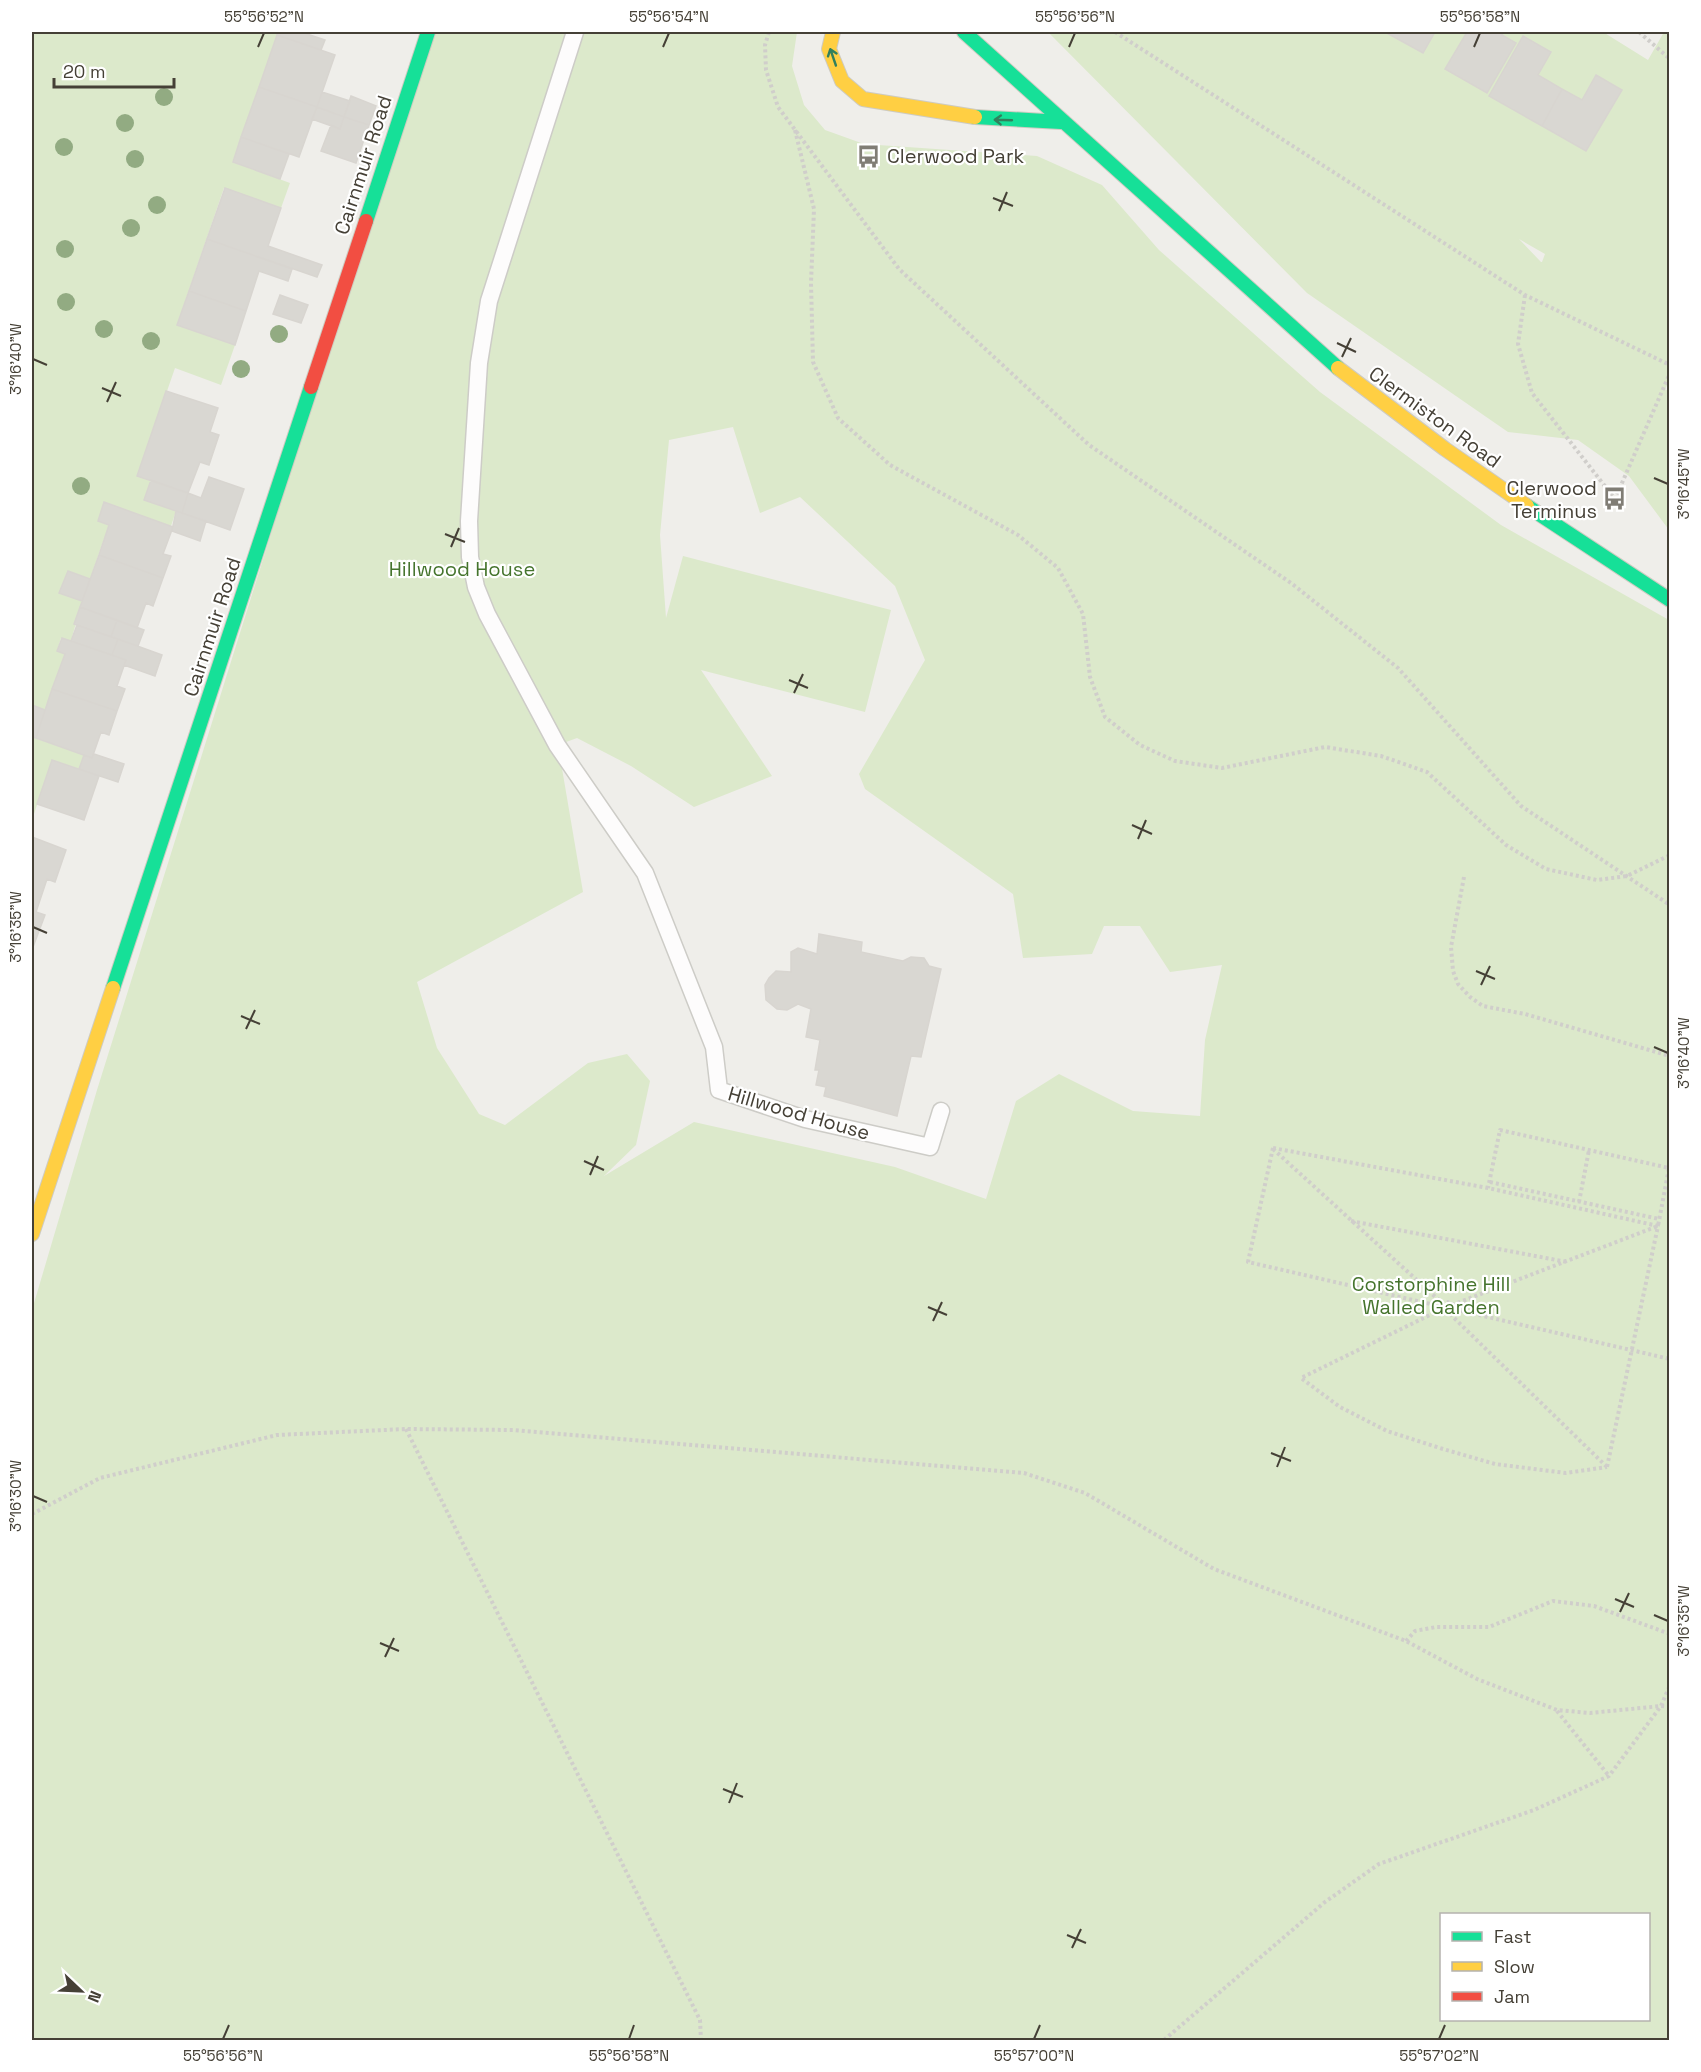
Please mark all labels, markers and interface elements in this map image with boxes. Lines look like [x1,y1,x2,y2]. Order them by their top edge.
text: 55°56'52"N [224,7,304,26]
text: 55°56'54"N [629,7,709,26]
text: 55°56'56"N [1035,7,1115,26]
text: 55°56'58"N [1440,7,1520,26]
one-way arrow [827,48,838,67]
scale bar [54,51,174,89]
text: 20 m [63,60,106,83]
street label: Cairnmuir Road [328,92,398,238]
one-way arrow [993,115,1013,126]
bus stop icon: Clerwood Park [856,143,882,169]
place label: Clerwood Park [887,143,1025,169]
text: 3°16'40"W [6,323,25,395]
street label: Clermiston Road [1364,360,1506,474]
text: 3°16'45"W [1674,448,1693,520]
place label: Clerwood Terminus [1506,475,1597,524]
bus stop icon: Clerwood Terminus [1602,486,1628,512]
street label: Cairnmuir Road [177,554,247,700]
park label: Hillwood House [389,556,535,582]
text: 3°16'35"W [6,891,25,963]
text: 3°16'40"W [1674,1017,1693,1089]
street label: Hillwood House [725,1080,873,1146]
park label: Corstorphine Hill Walled Garden [1352,1271,1510,1320]
text: 3°16'30"W [6,1460,25,1532]
text: 3°16'35"W [1674,1585,1693,1657]
legend [1440,1913,1650,2021]
text: Fast [1494,1925,1531,1948]
text: Slow [1494,1955,1535,1978]
north arrow [51,1961,111,2021]
text: Jam [1494,1985,1530,2008]
text: N [83,1988,106,2006]
text: 55°56'56"N [183,2046,263,2065]
text: 55°56'58"N [589,2046,669,2065]
text: 55°57'00"N [994,2046,1074,2065]
text: 55°57'02"N [1399,2046,1479,2065]

